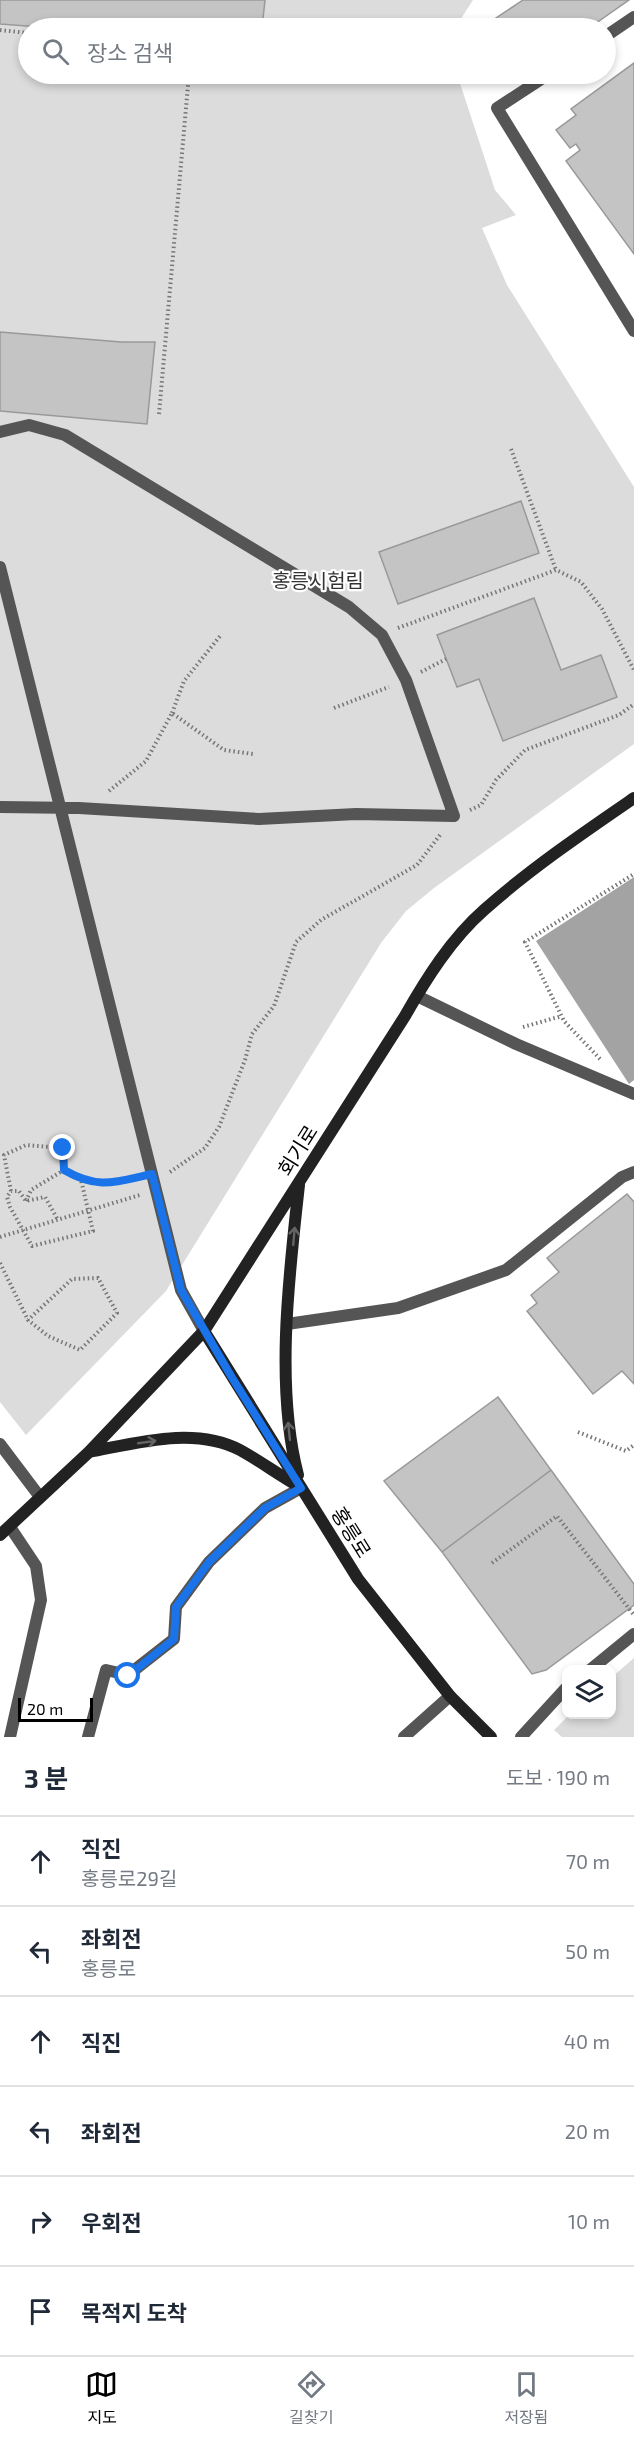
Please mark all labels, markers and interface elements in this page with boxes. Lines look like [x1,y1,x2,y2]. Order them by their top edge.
search box [18,18,616,84]
icon: search [39,35,72,68]
text: 장소 검색 [87,39,173,65]
park label: 홍릉시험림 [272,568,364,592]
street label: 회기로 [272,1120,322,1180]
route end [49,1134,75,1160]
one-way arrow [288,1227,299,1246]
one-way arrow [283,1421,294,1441]
one-way arrow [136,1437,156,1448]
street label: 홍릉로 [327,1502,377,1562]
route start [114,1662,140,1688]
map controls [562,1665,616,1719]
button: layers [562,1665,616,1719]
scale bar [18,1695,93,1722]
text: 20 m [27,1699,63,1718]
text: 3 분 [24,1762,68,1793]
text: 도보 · 190 m [506,1765,610,1789]
text: 직진 [81,1835,121,1861]
icon: ahead [24,1845,57,1878]
text: 70 m [566,1849,610,1873]
text: 홍릉로29길 [81,1866,177,1890]
text: 좌회전 [81,1925,142,1951]
icon: left [24,1935,57,1968]
text: 50 m [565,1939,610,1963]
text: 홍릉로 [81,1956,136,1980]
icon: ahead [24,2025,57,2058]
text: 직진 [81,2029,121,2055]
text: 40 m [564,2029,610,2053]
icon: left [24,2115,57,2148]
text: 좌회전 [81,2119,142,2145]
text: 20 m [565,2119,610,2143]
icon: right [24,2205,57,2238]
text: 우회전 [81,2209,142,2235]
text: 10 m [568,2209,610,2233]
icon: arrive [24,2295,57,2328]
text: 목적지 도착 [81,2299,187,2325]
tab: 지도 [85,2368,118,2428]
tab: 길찾기 [289,2368,333,2428]
tab: 저장됨 [504,2368,549,2428]

